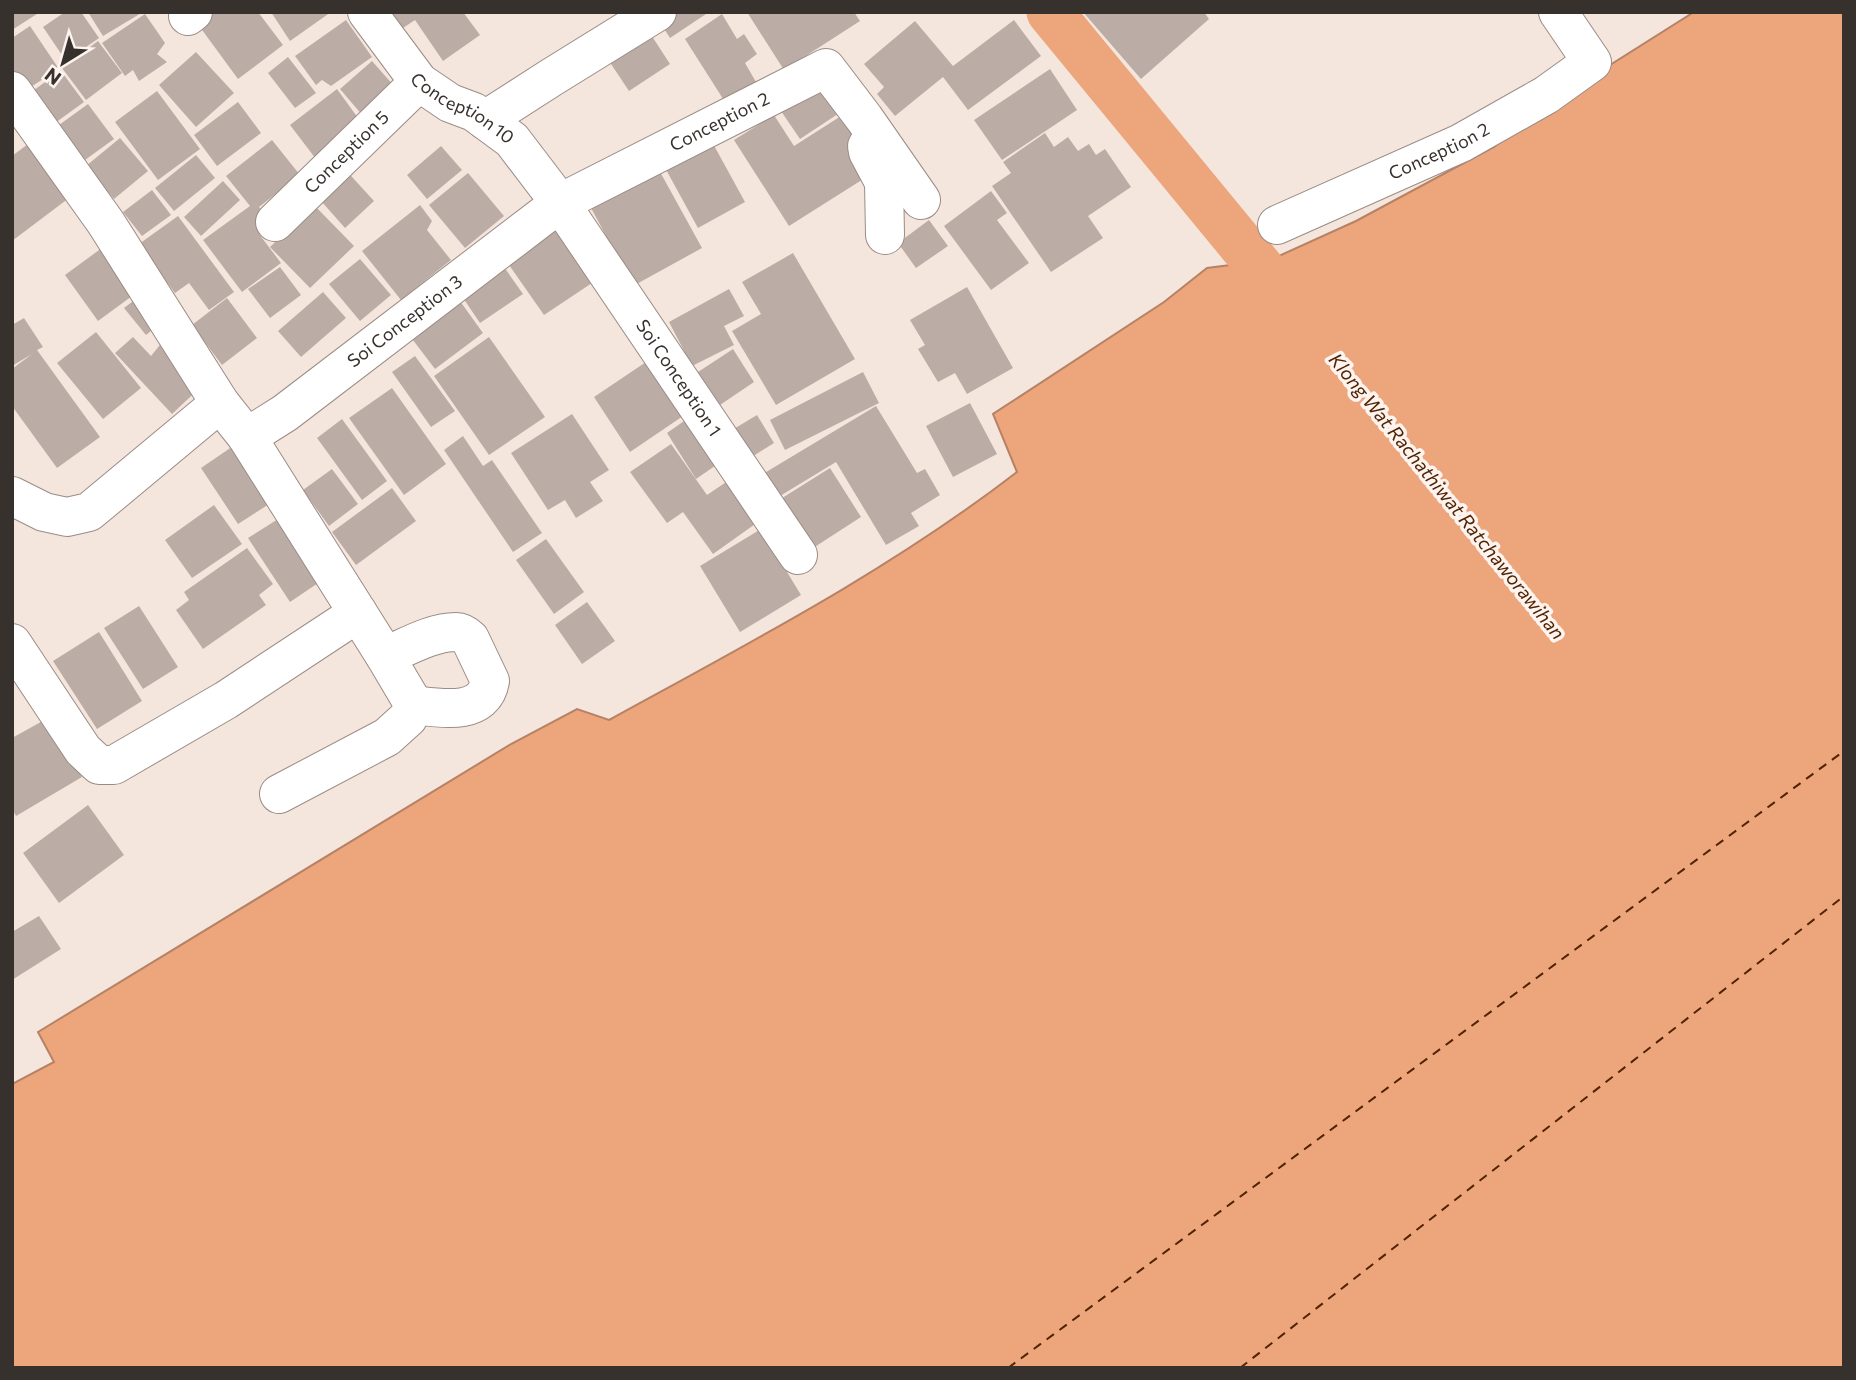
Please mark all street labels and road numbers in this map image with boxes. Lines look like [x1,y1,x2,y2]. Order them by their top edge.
street label: Conception 10 [406,68,519,148]
street label: Conception 2 [666,87,773,156]
street label: Conception 5 [299,106,393,198]
street label: Conception 2 [1385,117,1493,184]
street label: Soi Conception 3 [343,270,466,371]
street label: Soi Conception 1 [632,315,726,440]

